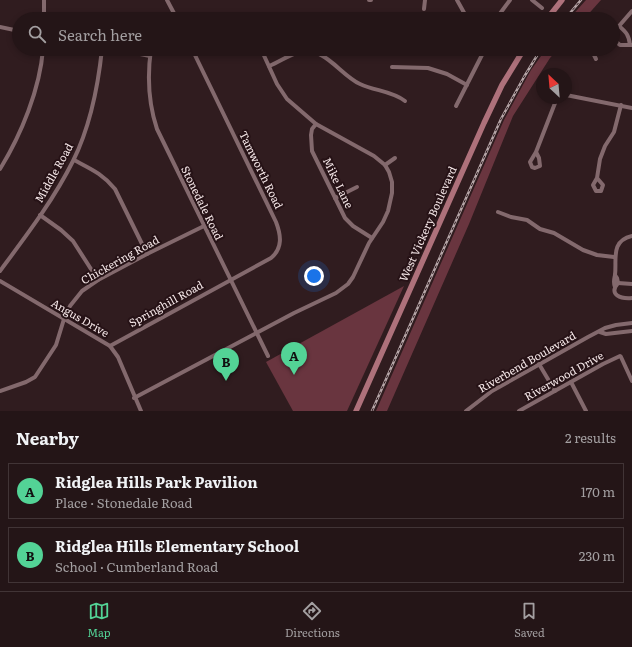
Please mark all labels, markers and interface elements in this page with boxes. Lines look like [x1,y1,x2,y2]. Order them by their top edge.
search box [12,12,620,56]
icon: search [26,23,48,45]
text: Search here [58,23,142,46]
north arrow [536,68,572,104]
street label: Tamworth Road [236,128,288,211]
street label: Middle Road [30,139,76,205]
street label: Mike Lane [320,154,358,211]
street label: Stonedale Road [178,163,228,243]
street label: West Vickery Boulevard [394,163,460,284]
street label: Chickering Road [77,231,162,287]
your location [304,266,324,286]
street label: Springhill Road [125,276,206,330]
street label: Angus Drive [49,294,113,340]
street label: Riverbend Boulevard [475,327,578,396]
pin: A [281,342,307,375]
street label: Riverwood Drive [521,347,606,404]
pin: B [213,348,239,381]
text: Nearby [16,425,79,450]
text: 2 results [565,428,616,447]
text: Ridglea Hills Park Pavilion [55,470,258,493]
text: A [25,482,35,501]
text: 170 m [581,482,615,501]
text: Place · Stonedale Road [55,493,192,512]
text: Ridglea Hills Elementary School [55,534,299,557]
text: B [26,546,34,565]
text: 230 m [579,546,615,565]
text: School · Cumberland Road [55,557,218,576]
tab: Map [87,600,111,640]
tab: Directions [285,600,340,640]
tab: Saved [514,600,545,640]

